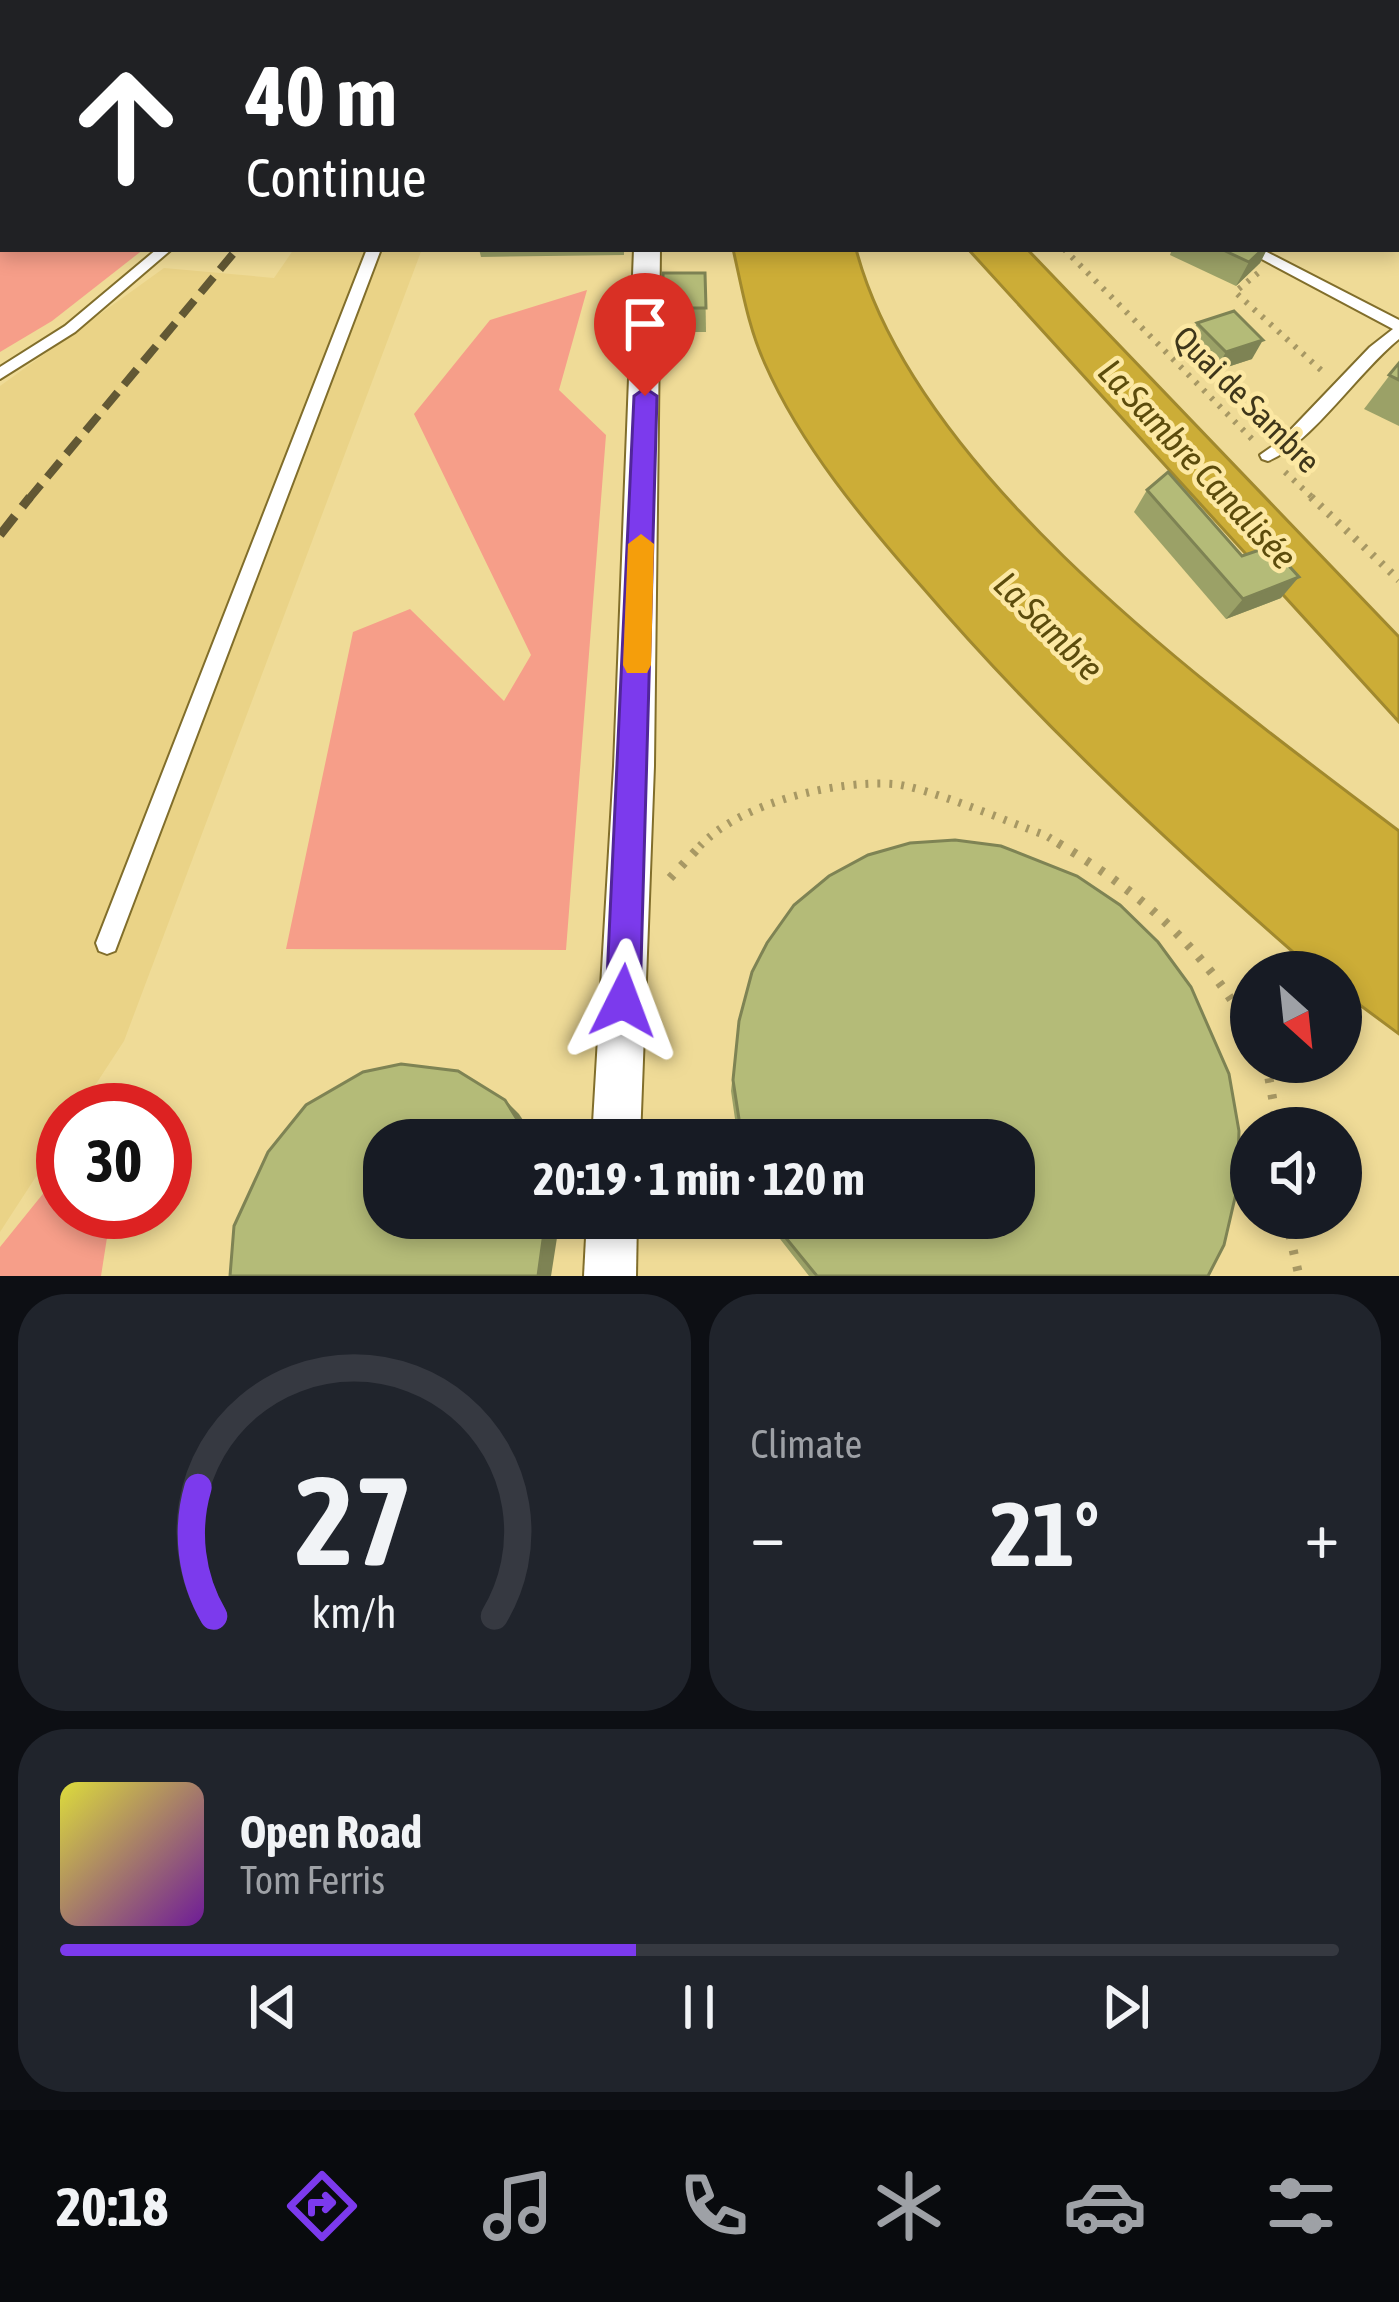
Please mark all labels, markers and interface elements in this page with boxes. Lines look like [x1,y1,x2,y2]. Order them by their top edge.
icon: ahead [48,48,204,204]
text: 40 m [246,48,397,144]
text: Continue [246,147,427,208]
pin [594,273,696,396]
icon: arrive [612,291,678,357]
street label: Quai de Sambre [1166,318,1328,480]
water label: La Sambre Canalisée [1090,351,1306,577]
water label: La Sambre [986,563,1112,689]
position arrow [560,938,686,1064]
north arrow [1230,951,1362,1083]
map controls [1230,951,1362,1239]
speed limit sign: 30 [36,1083,192,1239]
button: sound [1230,1107,1362,1239]
text: 20:19 · 1 min · 120 m [533,1153,865,1205]
text: Climate [751,1422,862,1466]
text: 27 [296,1448,413,1591]
text: 21° [990,1482,1099,1585]
text: − [751,1496,785,1572]
text: + [1305,1496,1339,1572]
text: km/h [312,1587,397,1636]
text: Open Road [240,1806,422,1858]
text: Tom Ferris [240,1858,385,1902]
icon: previous [240,1974,306,2040]
icon: pause [666,1974,732,2040]
icon: next [1093,1974,1159,2040]
icon: directions [280,2164,364,2248]
icon: music [476,2164,560,2248]
icon: phone [672,2164,756,2248]
icon: climate [867,2164,951,2248]
icon: car [1063,2164,1147,2248]
icon: filters [1259,2164,1343,2248]
text: 20:18 [56,2176,168,2237]

